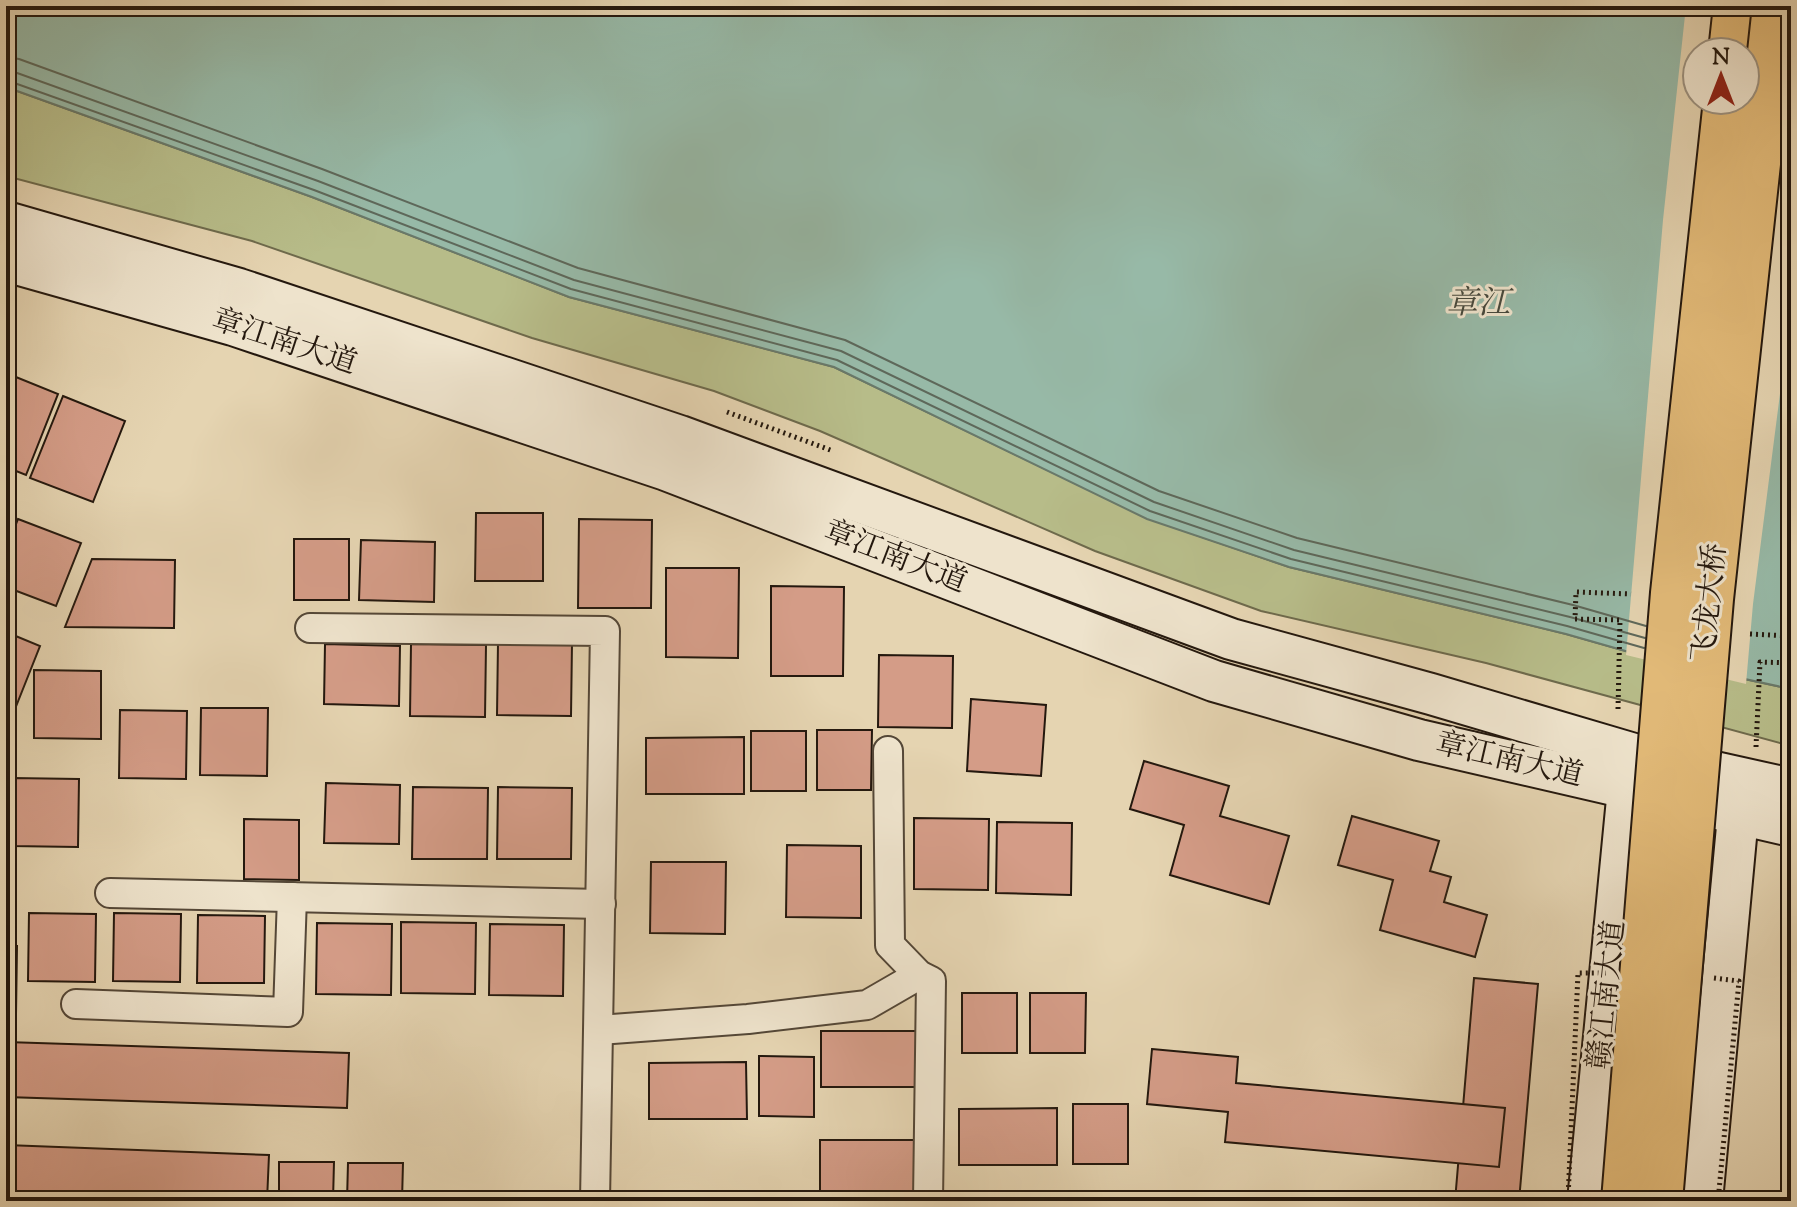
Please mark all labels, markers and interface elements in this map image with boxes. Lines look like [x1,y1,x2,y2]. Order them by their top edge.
north arrow [1681,36,1761,116]
text: N [1712,43,1730,75]
water label: 章江 [1446,282,1514,328]
street label: 章江南大道 [206,299,362,387]
street label: 章江南大道 [817,511,973,605]
street label: 飞龙大桥 [1683,541,1739,665]
street label: 章江南大道 [1431,723,1587,799]
street label: 赣江南大道 [1579,918,1637,1072]

